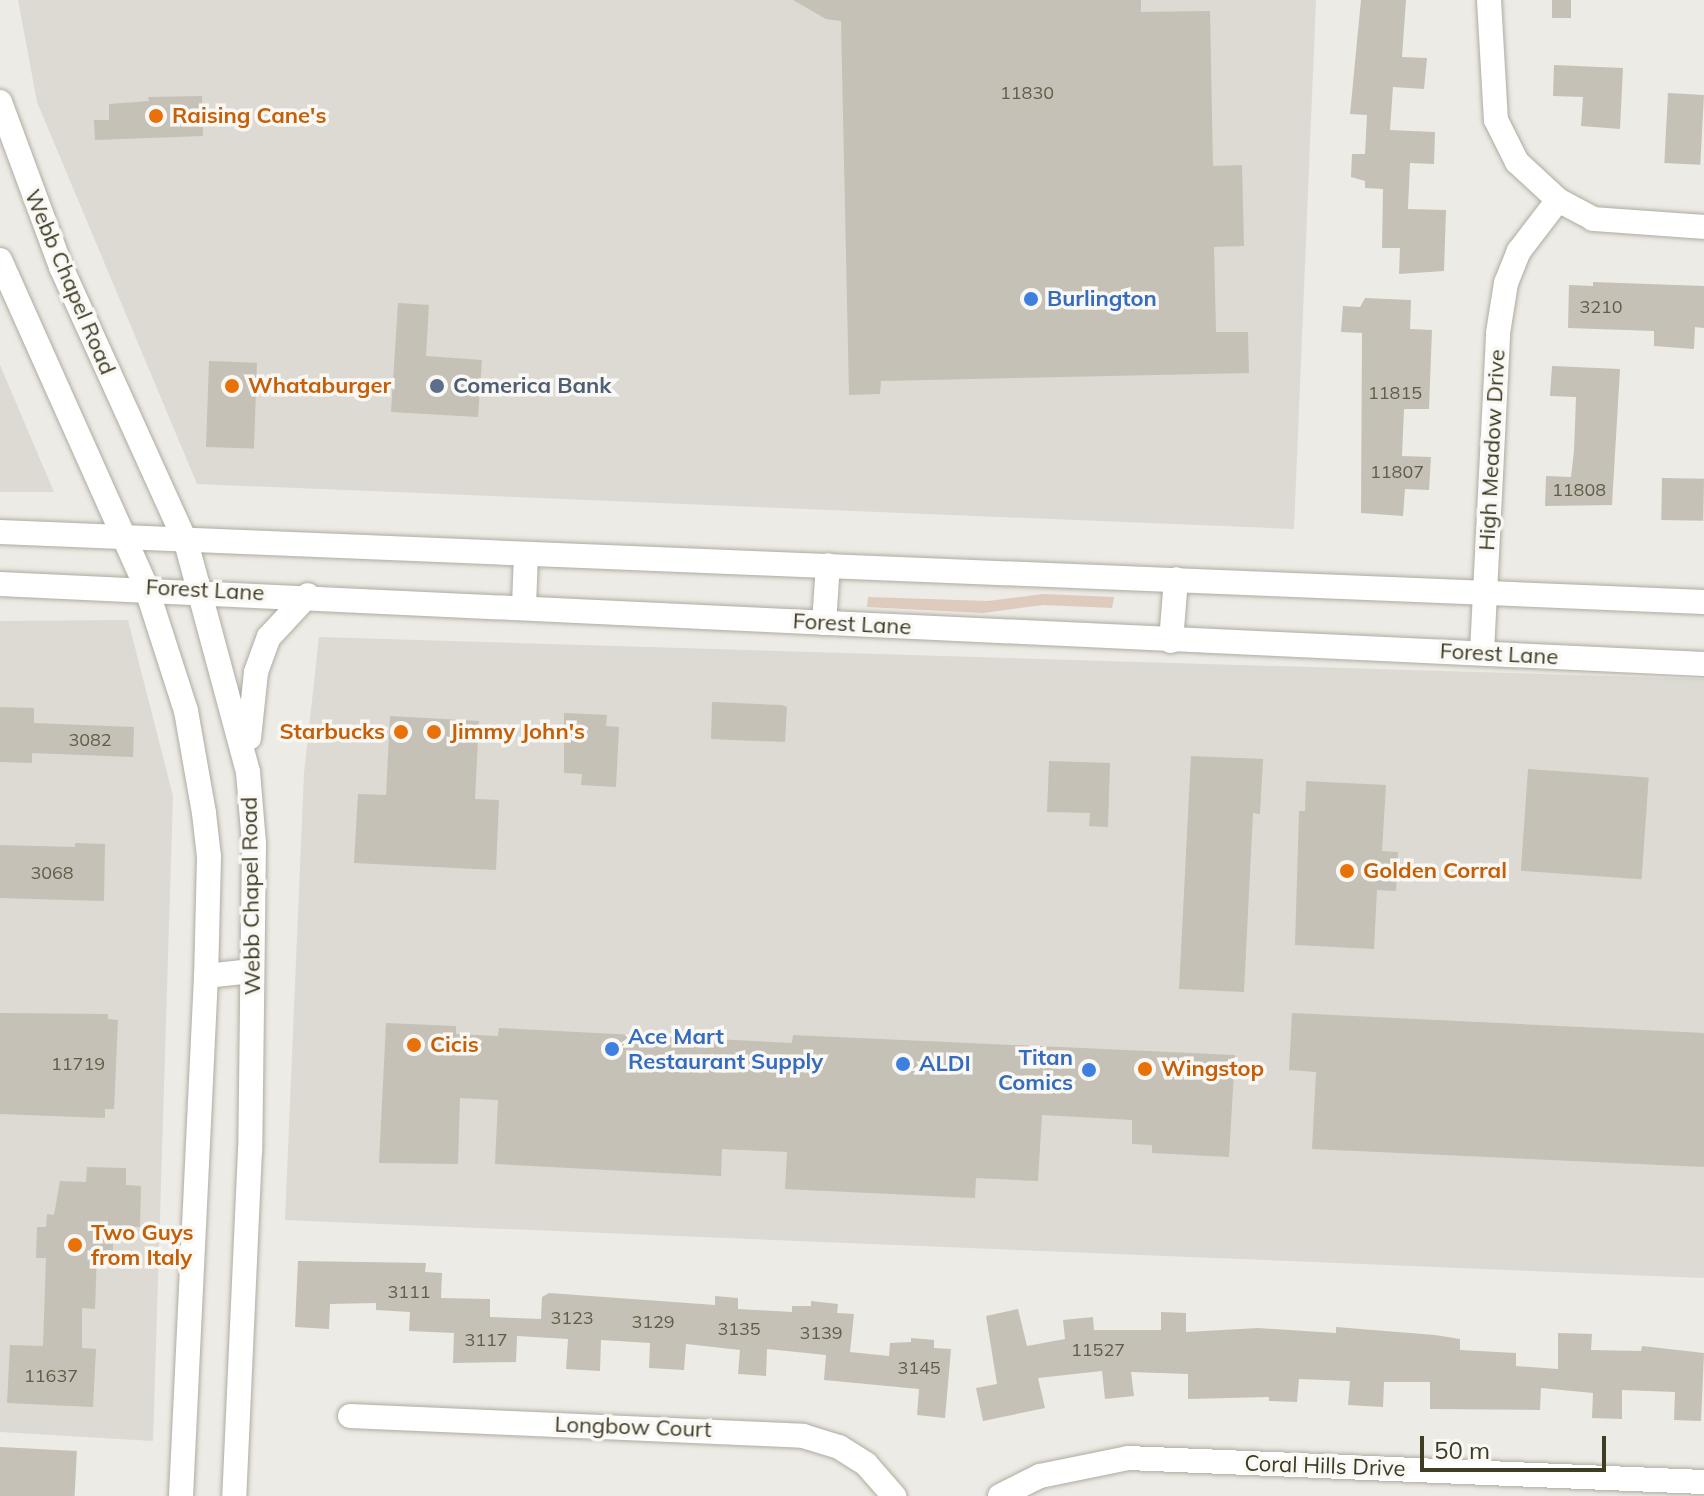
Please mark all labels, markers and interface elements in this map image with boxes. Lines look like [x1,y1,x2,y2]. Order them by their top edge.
house number: 11830 [1000,82,1054,104]
place label: Raising Cane's [172,103,326,129]
marker: Raising Cane's [147,107,165,125]
street label: Webb Chapel Road [19,185,121,379]
place label: Burlington [1047,286,1157,312]
marker: Burlington [1022,290,1040,308]
house number: 3210 [1579,296,1623,318]
street label: High Meadow Drive [1474,349,1510,551]
place label: Whataburger [248,373,391,399]
place label: Comerica Bank [453,373,611,399]
marker: Whataburger [223,377,241,395]
marker: Comerica Bank [428,377,446,395]
house number: 11815 [1368,382,1422,404]
house number: 11807 [1370,461,1424,483]
house number: 11808 [1552,479,1606,501]
street label: Forest Lane [145,574,265,606]
street label: Forest Lane [792,608,912,640]
street label: Forest Lane [1439,638,1559,670]
place label: Starbucks [279,719,385,745]
place label: Jimmy John's [450,719,585,745]
marker: Starbucks [392,723,410,741]
marker: Jimmy John's [425,723,443,741]
house number: 3082 [68,729,112,751]
street label: Webb Chapel Road [236,797,266,995]
place label: Golden Corral [1363,858,1507,884]
house number: 3068 [30,862,74,884]
marker: Golden Corral [1338,862,1356,880]
place label: Ace Mart Restaurant Supply [628,1023,823,1074]
place label: Cicis [430,1032,479,1058]
marker: Cicis [405,1036,423,1054]
marker: Ace Mart Restaurant Supply [603,1040,621,1058]
place label: Titan Comics [998,1044,1073,1096]
place label: ALDI [919,1051,971,1077]
house number: 11719 [51,1053,105,1075]
marker: ALDI [894,1055,912,1073]
place label: Wingstop [1161,1056,1264,1082]
marker: Wingstop [1136,1060,1154,1078]
marker: Titan Comics [1080,1061,1098,1079]
place label: Two Guys from Italy [91,1219,194,1270]
marker: Two Guys from Italy [66,1236,84,1254]
house number: 3111 [387,1281,431,1303]
house number: 3123 [550,1307,594,1329]
house number: 3129 [631,1311,675,1333]
house number: 3135 [717,1318,761,1340]
house number: 3139 [799,1322,843,1344]
house number: 3117 [464,1329,508,1351]
house number: 11527 [1071,1339,1125,1361]
house number: 3145 [897,1357,941,1379]
house number: 11637 [24,1365,78,1387]
street label: Longbow Court [554,1411,712,1443]
scale bar [1424,1420,1610,1470]
text: 50 m [1434,1435,1490,1465]
street label: Coral Hills Drive [1244,1450,1406,1482]

